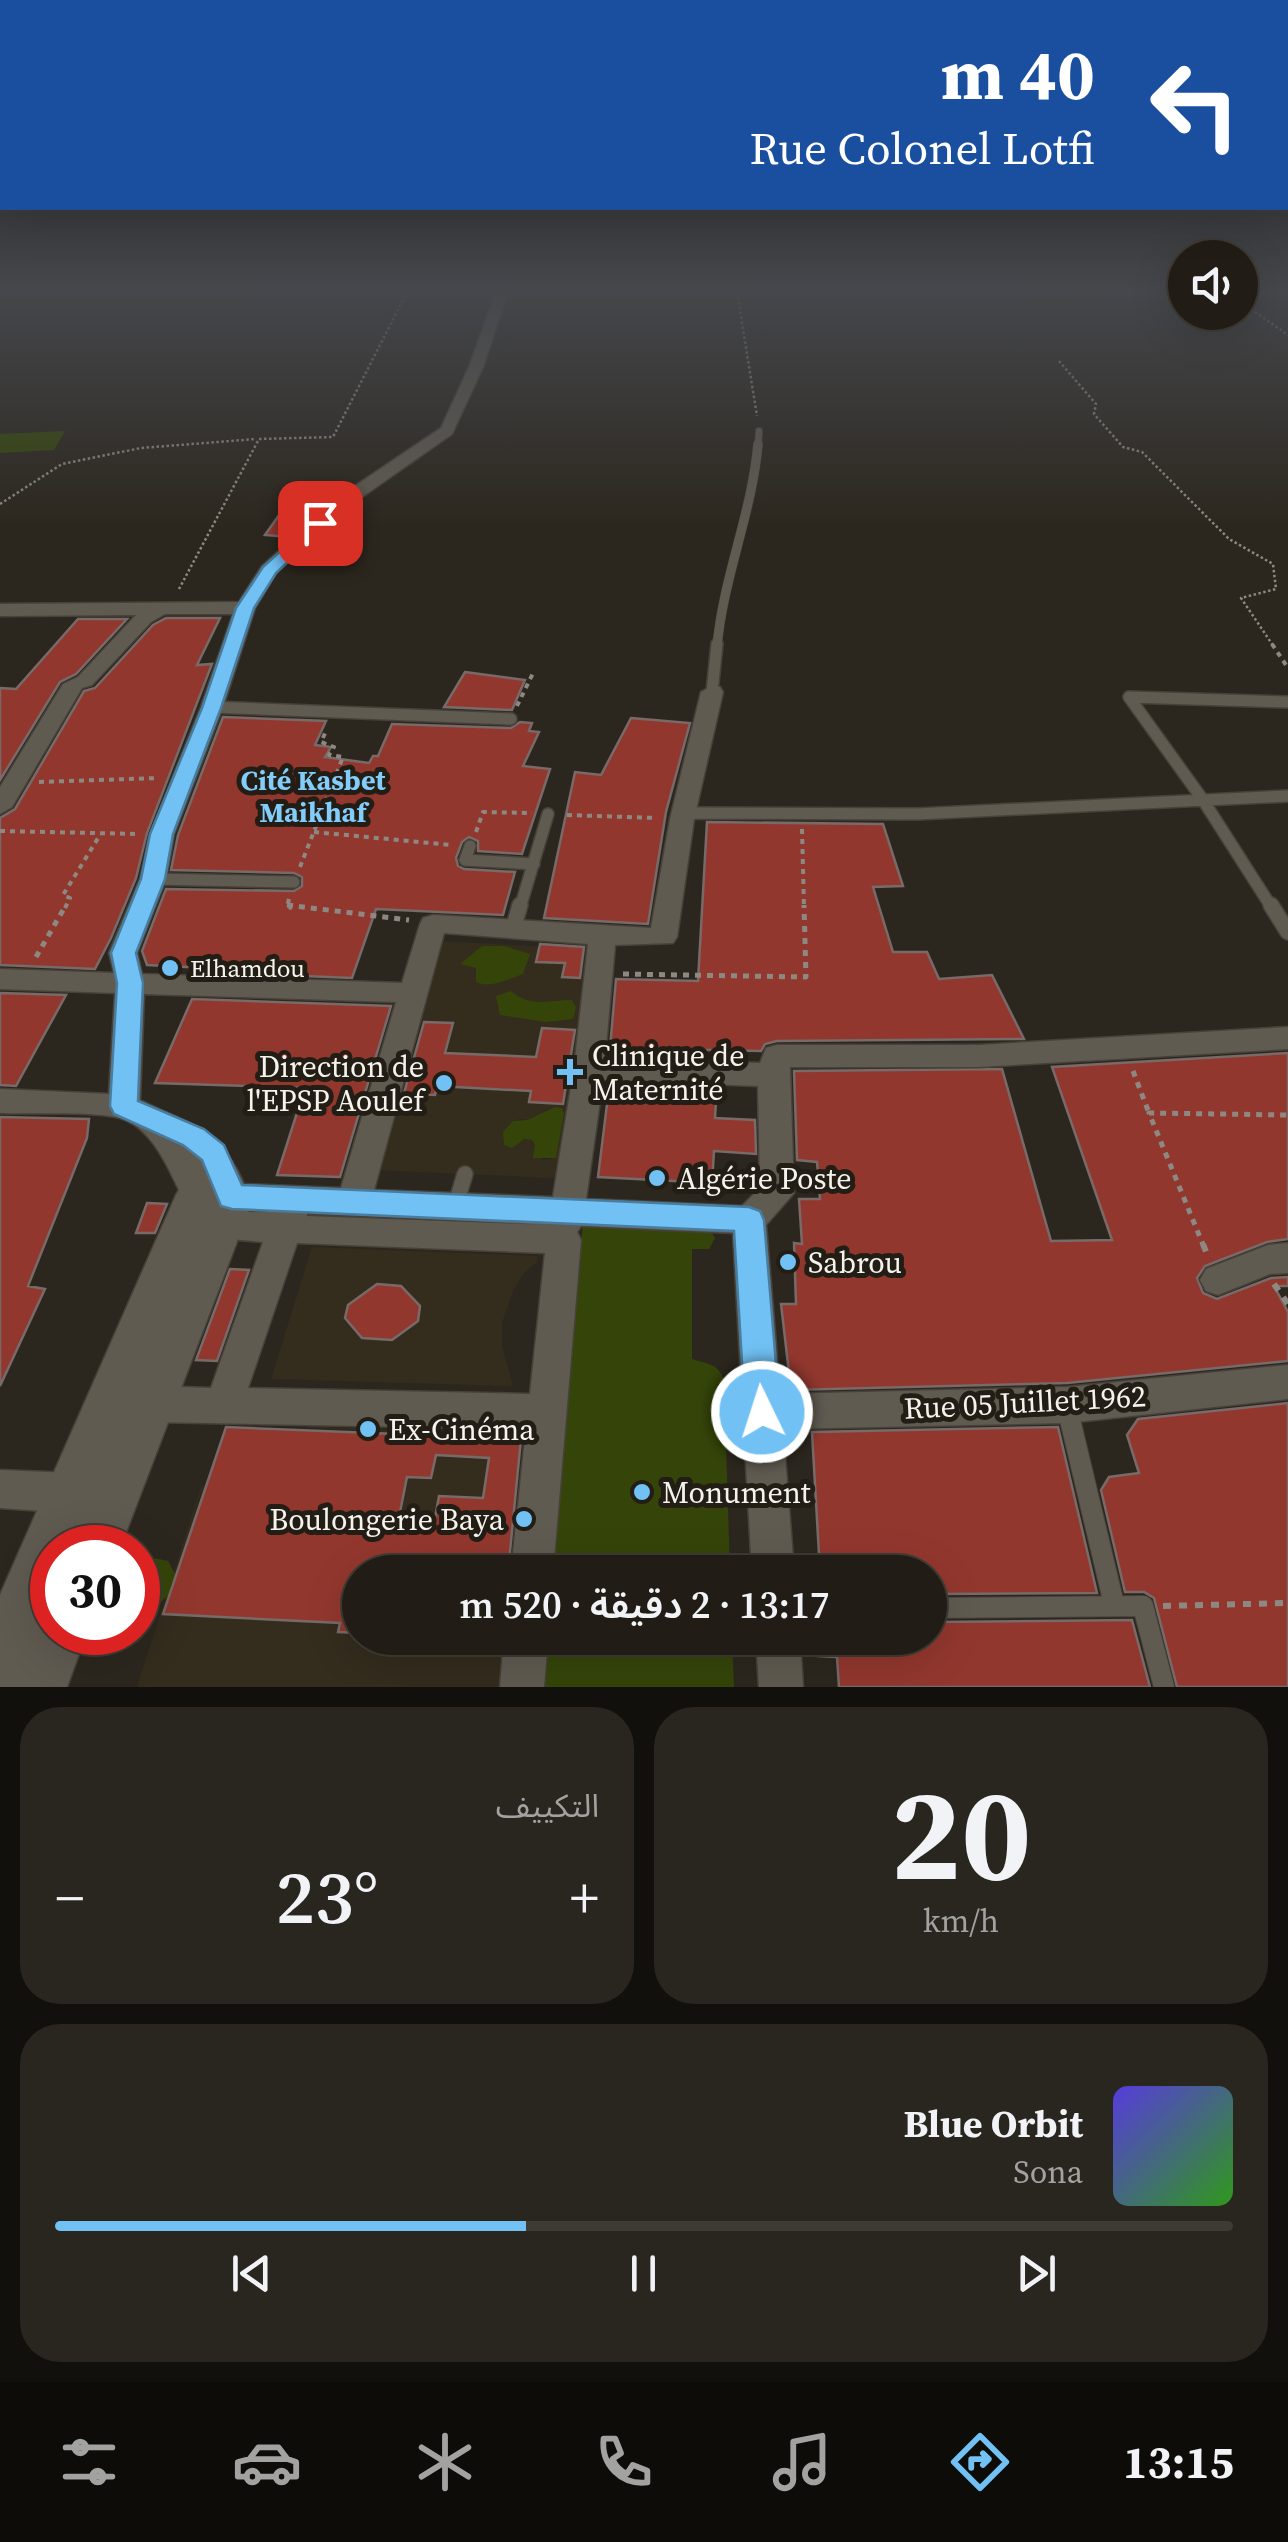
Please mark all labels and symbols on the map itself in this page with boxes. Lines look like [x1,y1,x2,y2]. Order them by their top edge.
pin [278,481,363,566]
district label: Cité Kasbet Maikhaf [241,761,386,831]
place label: Elhamdou [190,951,305,985]
marker: Elhamdou [159,957,181,979]
place label: Clinique de Maternité [592,1035,744,1110]
place label: Direction de l'EPSP Aoulef [247,1046,426,1121]
marker: Clinique de Maternité [557,1059,583,1085]
marker: Direction de l'EPSP Aoulef [433,1072,455,1094]
place label: Algérie Poste [677,1158,852,1199]
marker: Algérie Poste [646,1167,668,1189]
place label: Sabrou [808,1242,902,1283]
marker: Sabrou [777,1251,799,1273]
position arrow [710,1360,814,1464]
street label: Rue 05 Juillet 1962 [903,1375,1147,1429]
place label: Ex-Cinéma [388,1409,535,1450]
marker: Ex-Cinéma [357,1418,379,1440]
place label: Monument [662,1472,811,1513]
marker: Monument [631,1481,653,1503]
place label: Boulongerie Baya [269,1499,505,1540]
marker: Boulongerie Baya [513,1508,535,1530]
speed limit sign: 30 [30,1525,160,1655]

